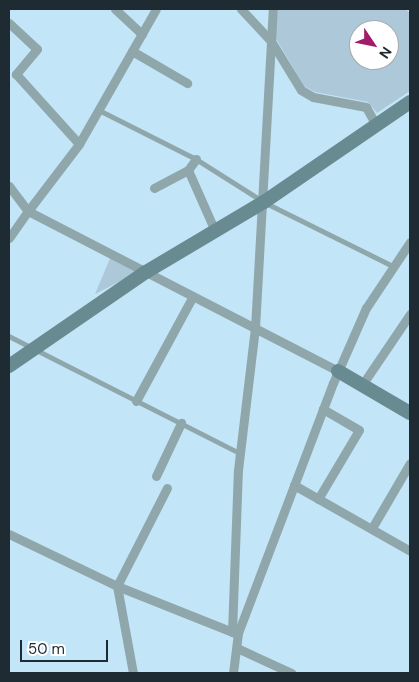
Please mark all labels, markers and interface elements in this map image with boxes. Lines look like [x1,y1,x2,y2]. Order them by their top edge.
north arrow [349,20,399,70]
text: N [375,44,396,62]
scale bar [22,630,110,662]
text: 50 m [28,639,65,659]

